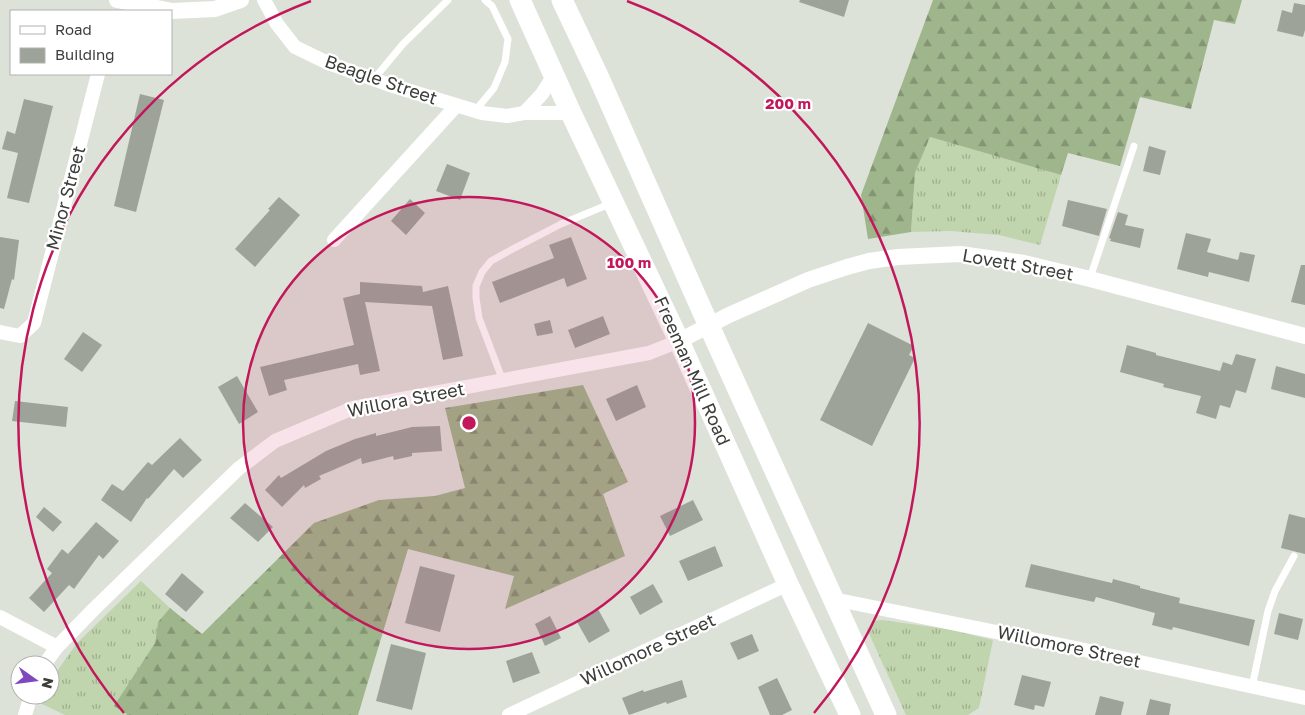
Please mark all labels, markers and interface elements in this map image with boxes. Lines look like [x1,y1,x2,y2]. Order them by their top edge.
legend [10,10,172,75]
text: Road [55,20,92,38]
text: Building [55,45,115,63]
street label: Beagle Street [322,50,440,109]
text: 200 m [765,94,811,112]
street label: Minor Street [41,143,90,252]
street label: Lovett Street [961,243,1076,285]
text: 100 m [607,253,651,271]
street label: Freeman Mill Road [650,293,736,448]
street label: Willora Street [345,377,466,421]
centre of rings [460,414,478,432]
street label: Willomore Street [577,608,718,690]
street label: Willomore Street [995,620,1143,672]
north arrow [10,655,60,705]
text: N [39,676,58,690]

